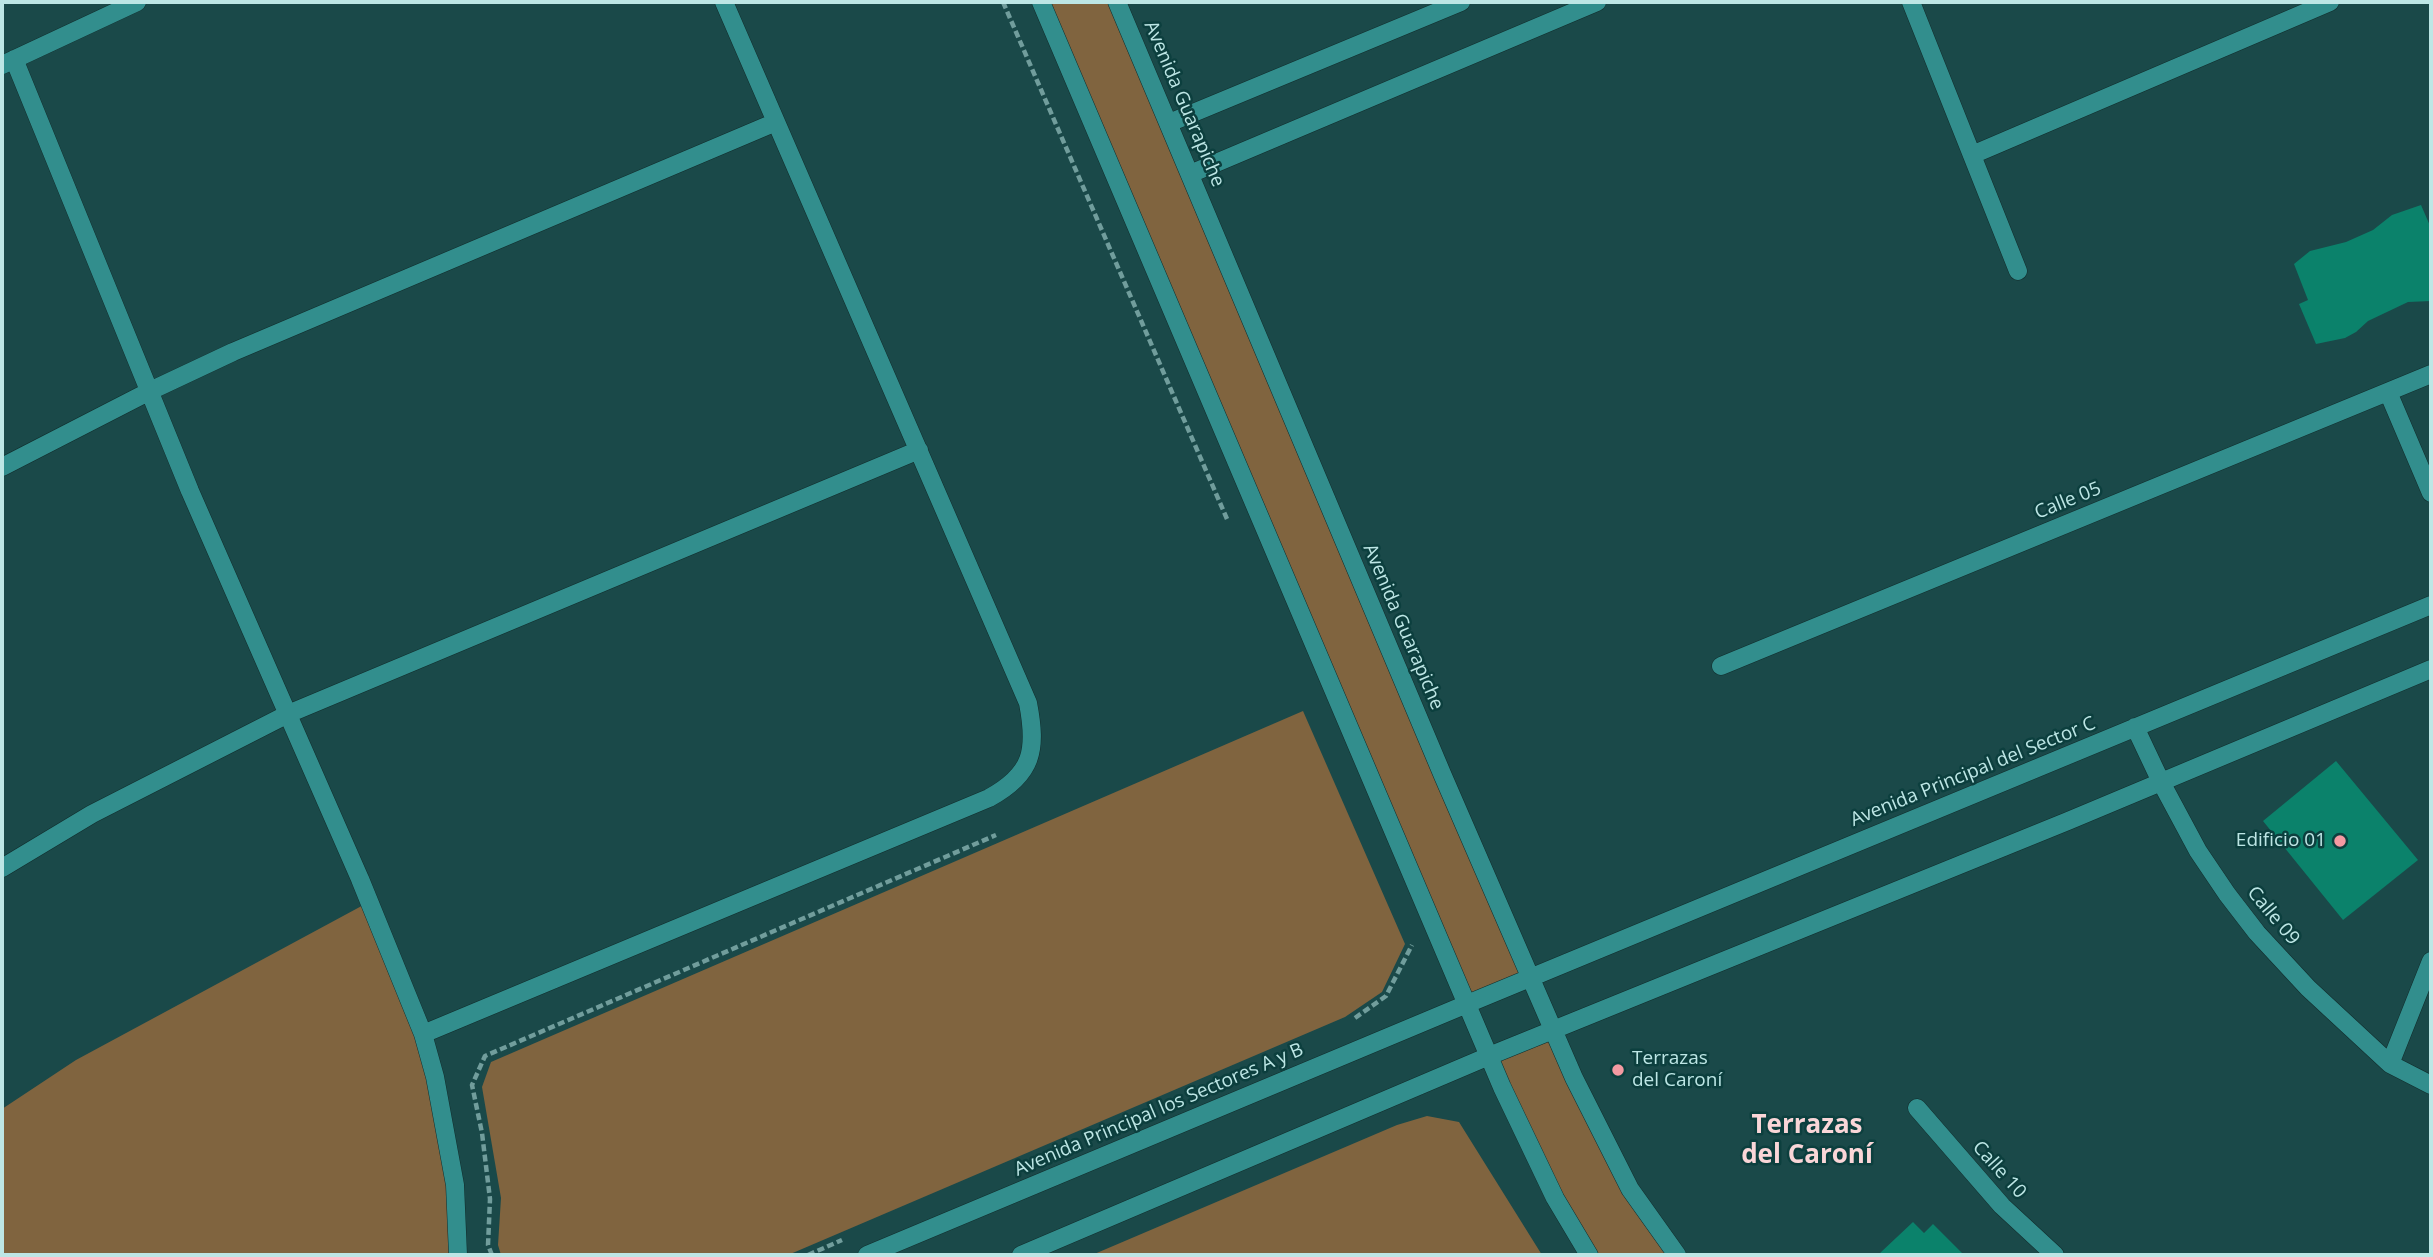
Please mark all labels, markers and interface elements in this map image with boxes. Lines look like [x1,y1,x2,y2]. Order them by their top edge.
street label: Avenida Guarapiche [1139,18,1229,190]
street label: Calle 05 [2032,477,2104,525]
street label: Avenida Guarapiche [1358,541,1448,713]
street label: Avenida Principal del Sector C [1847,712,2099,832]
place label: Edificio 01 [2236,830,2326,852]
marker: Edificio 01 [2332,833,2348,849]
street label: Calle 09 [2242,882,2304,950]
street label: Avenida Principal los Sectores A y B [1011,1039,1307,1181]
place label: Terrazas del Caroní [1632,1048,1722,1092]
marker: Terrazas del Caroní [1610,1062,1626,1078]
district label: Terrazas del Caroní [1741,1110,1873,1172]
street label: Calle 10 [1967,1137,2031,1203]

